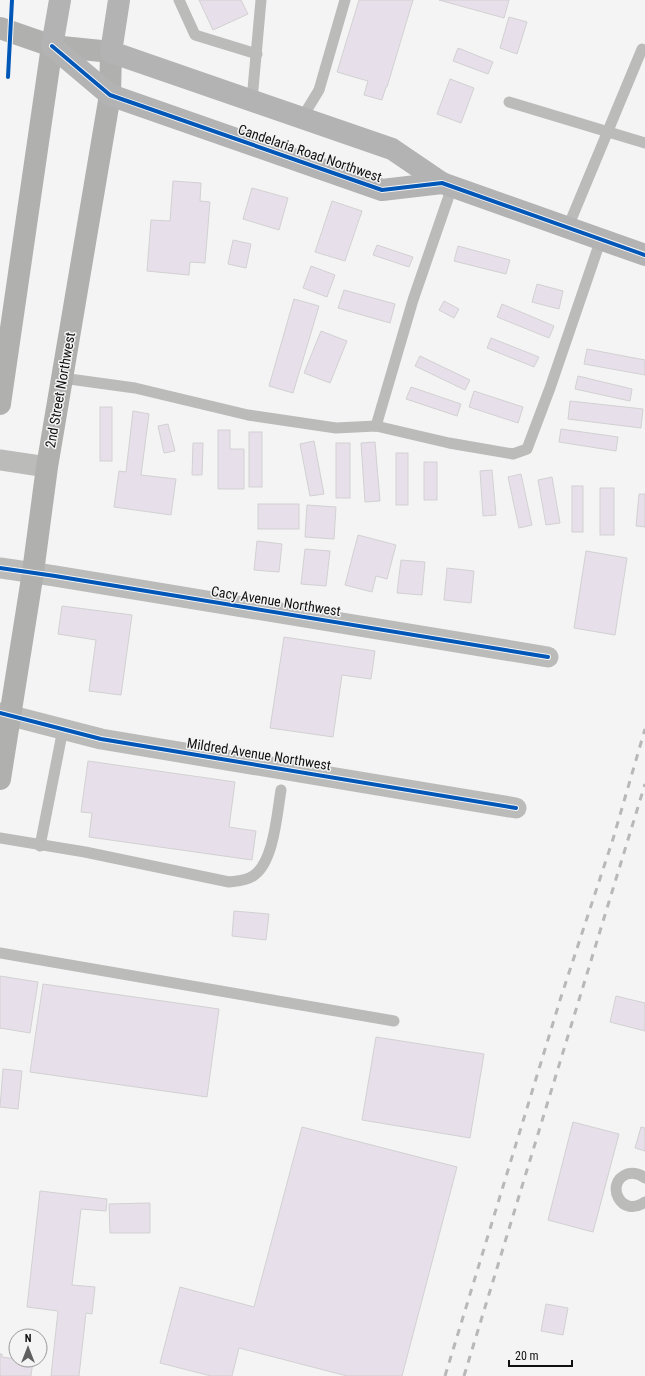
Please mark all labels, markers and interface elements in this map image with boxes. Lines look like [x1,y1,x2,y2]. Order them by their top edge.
street label: Candelaria Road Northwest [236,121,384,185]
street label: 2nd Street Northwest [42,331,78,449]
street label: Cacy Avenue Northwest [210,583,342,619]
street label: Mildred Avenue Northwest [186,735,332,773]
north arrow [8,1328,48,1368]
text: N [25,1332,32,1345]
scale bar [509,1342,572,1368]
text: 20 m [515,1349,539,1363]

